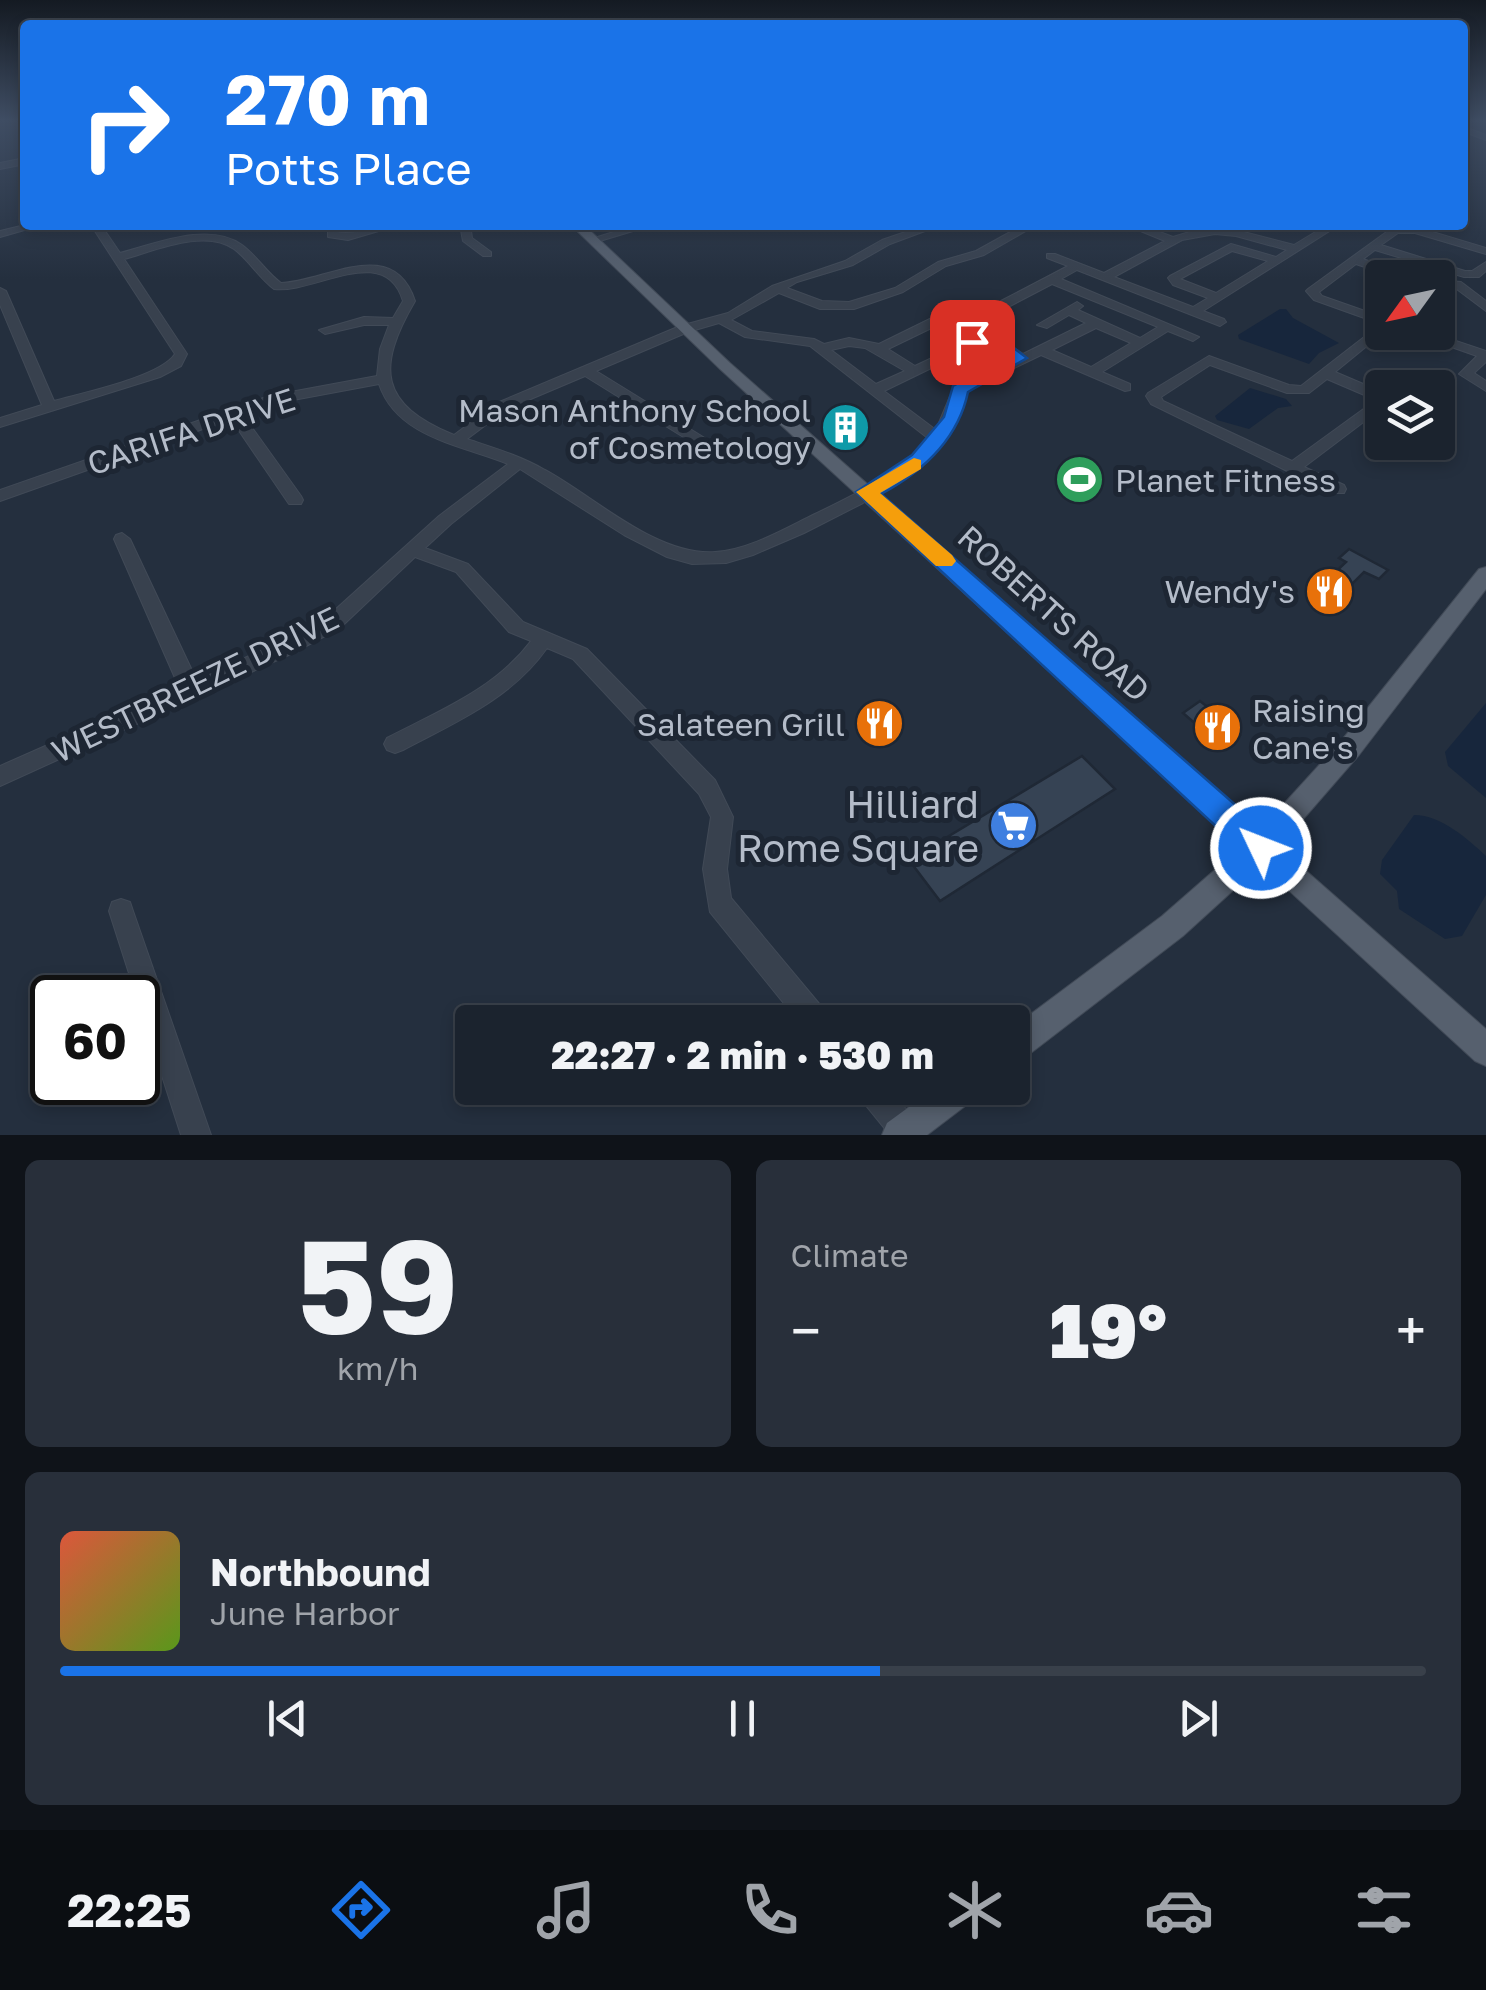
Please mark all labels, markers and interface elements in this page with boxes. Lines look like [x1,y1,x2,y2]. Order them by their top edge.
text: 270 m [225,56,430,140]
icon: right [60,60,190,190]
text: Potts Place [225,141,472,195]
north arrow [1365,260,1455,350]
map controls [1365,260,1455,460]
pin [930,300,1015,385]
icon: arrive [945,315,1000,370]
button: layers [1365,370,1455,460]
street label: CARIFA DRIVE [82,380,300,482]
place label: Mason Anthony School of Cosmetology [458,391,811,466]
building icon: Mason Anthony School of Cosmetology [820,402,872,454]
sports icon: Planet Fitness [1054,454,1106,506]
place label: Planet Fitness [1115,461,1336,499]
street label: ROBERTS ROAD [950,517,1158,709]
restaurant icon: Wendy's [1304,565,1356,617]
place label: Wendy's [1164,572,1295,610]
street label: WESTBREEZE DRIVE [45,598,345,770]
place label: Raising Cane's [1252,691,1365,766]
restaurant icon: Salateen Grill [854,698,906,750]
restaurant icon: Raising Cane's [1191,702,1243,754]
place label: Salateen Grill [637,705,845,743]
place label: Hilliard Rome Square [737,781,979,870]
position arrow [1209,796,1313,900]
supermarket icon: Hilliard Rome Square [988,799,1040,851]
speed limit sign: 60 [30,975,160,1105]
text: 22:27 · 2 min · 530 m [551,1032,934,1077]
text: 59 [297,1206,459,1362]
text: Climate [791,1236,909,1274]
text: 19° [1049,1284,1167,1375]
text: − [791,1297,821,1363]
text: + [1396,1297,1426,1363]
text: km/h [337,1349,418,1387]
text: Northbound [210,1549,431,1594]
text: June Harbor [210,1594,400,1632]
icon: previous [260,1691,315,1746]
icon: pause [715,1691,770,1746]
icon: next [1171,1691,1226,1746]
icon: directions [326,1875,396,1945]
icon: music [531,1875,601,1945]
icon: phone [735,1875,805,1945]
icon: climate [940,1875,1010,1945]
icon: car [1144,1875,1214,1945]
icon: filters [1349,1875,1419,1945]
text: 22:25 [67,1883,191,1937]

